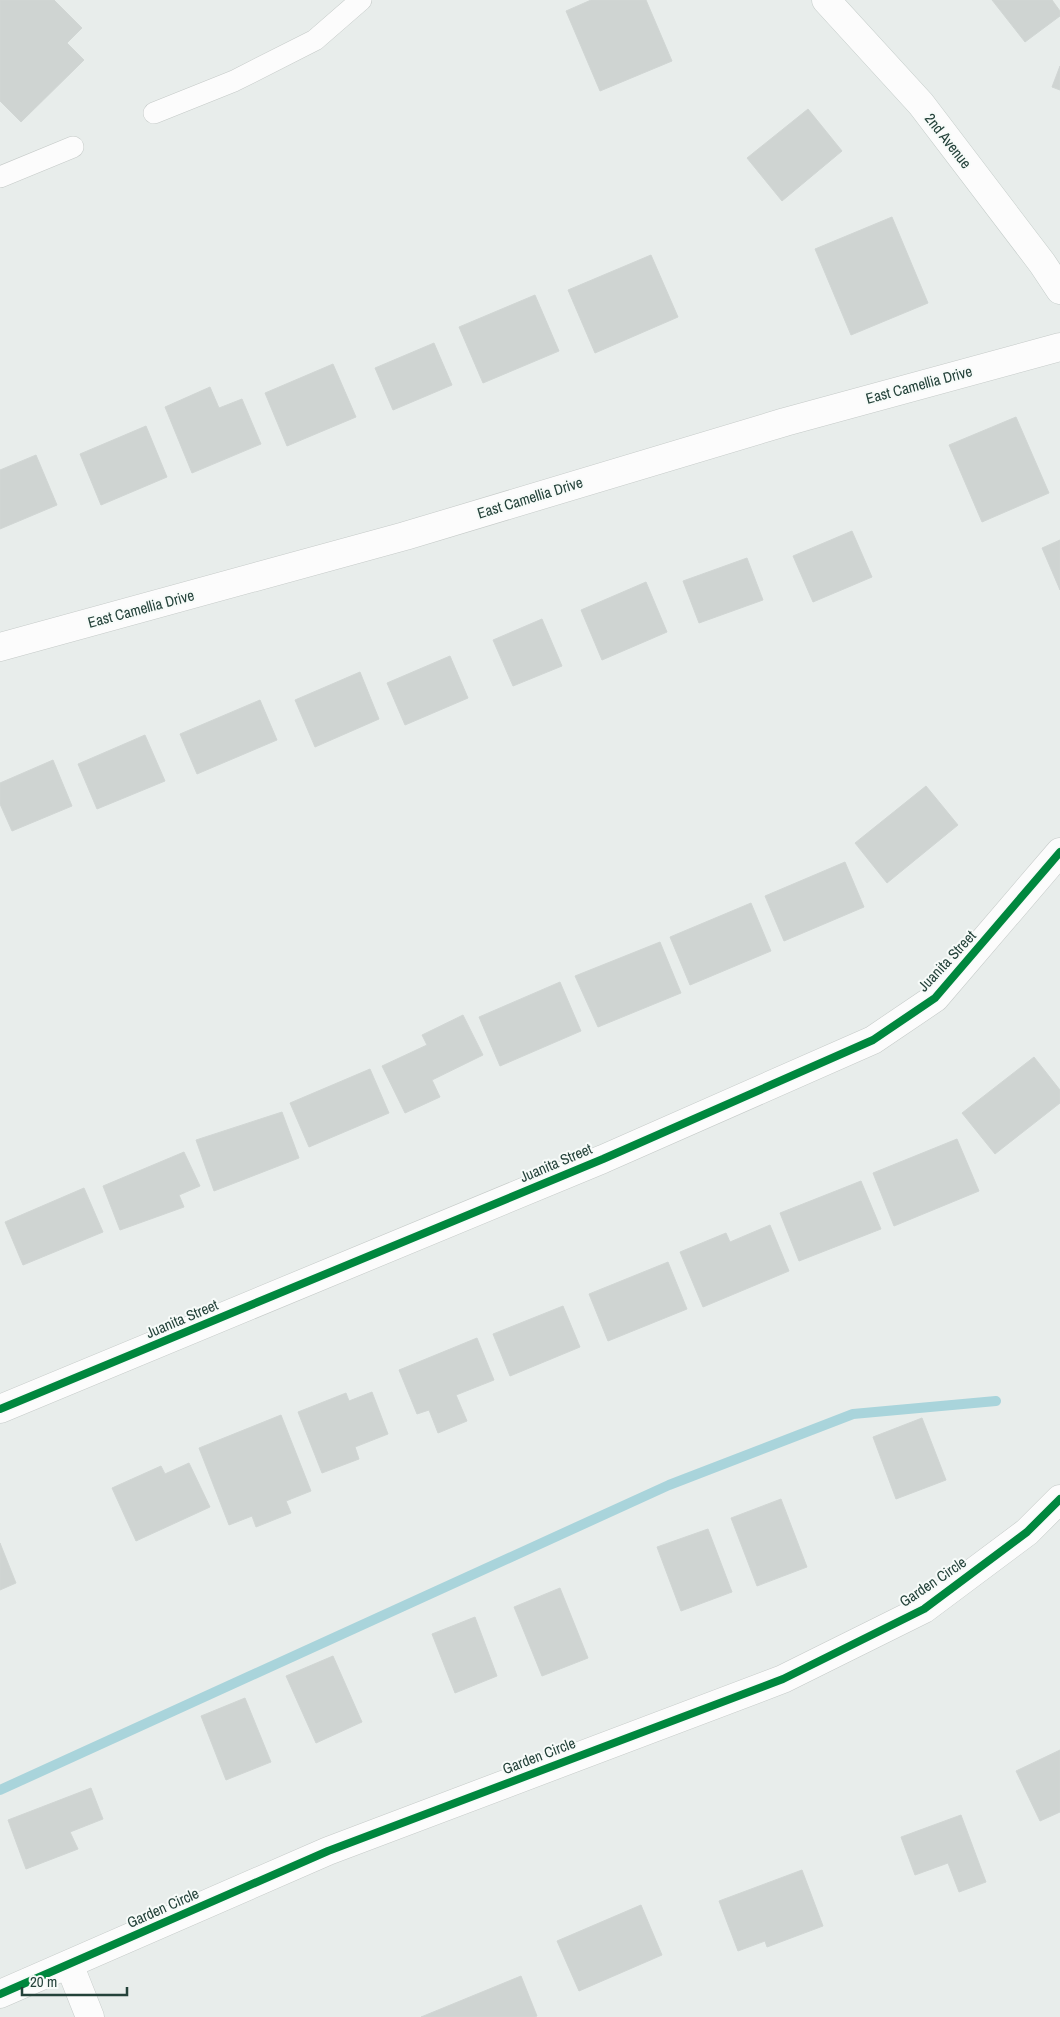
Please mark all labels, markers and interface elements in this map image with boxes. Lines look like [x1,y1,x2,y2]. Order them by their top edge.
street label: 2nd Avenue [920,109,977,173]
street label: East Camellia Drive [863,360,975,409]
street label: East Camellia Drive [474,471,585,524]
street label: East Camellia Drive [85,584,197,633]
street label: Juanita Street [913,925,981,996]
street label: Juanita Street [516,1138,596,1187]
street label: Juanita Street [142,1294,222,1343]
street label: Garden Circle [895,1551,970,1612]
street label: Garden Circle [499,1732,578,1779]
street label: Garden Circle [124,1882,202,1933]
scale bar [22,1964,128,1996]
text: 20 m [30,1971,57,1992]

